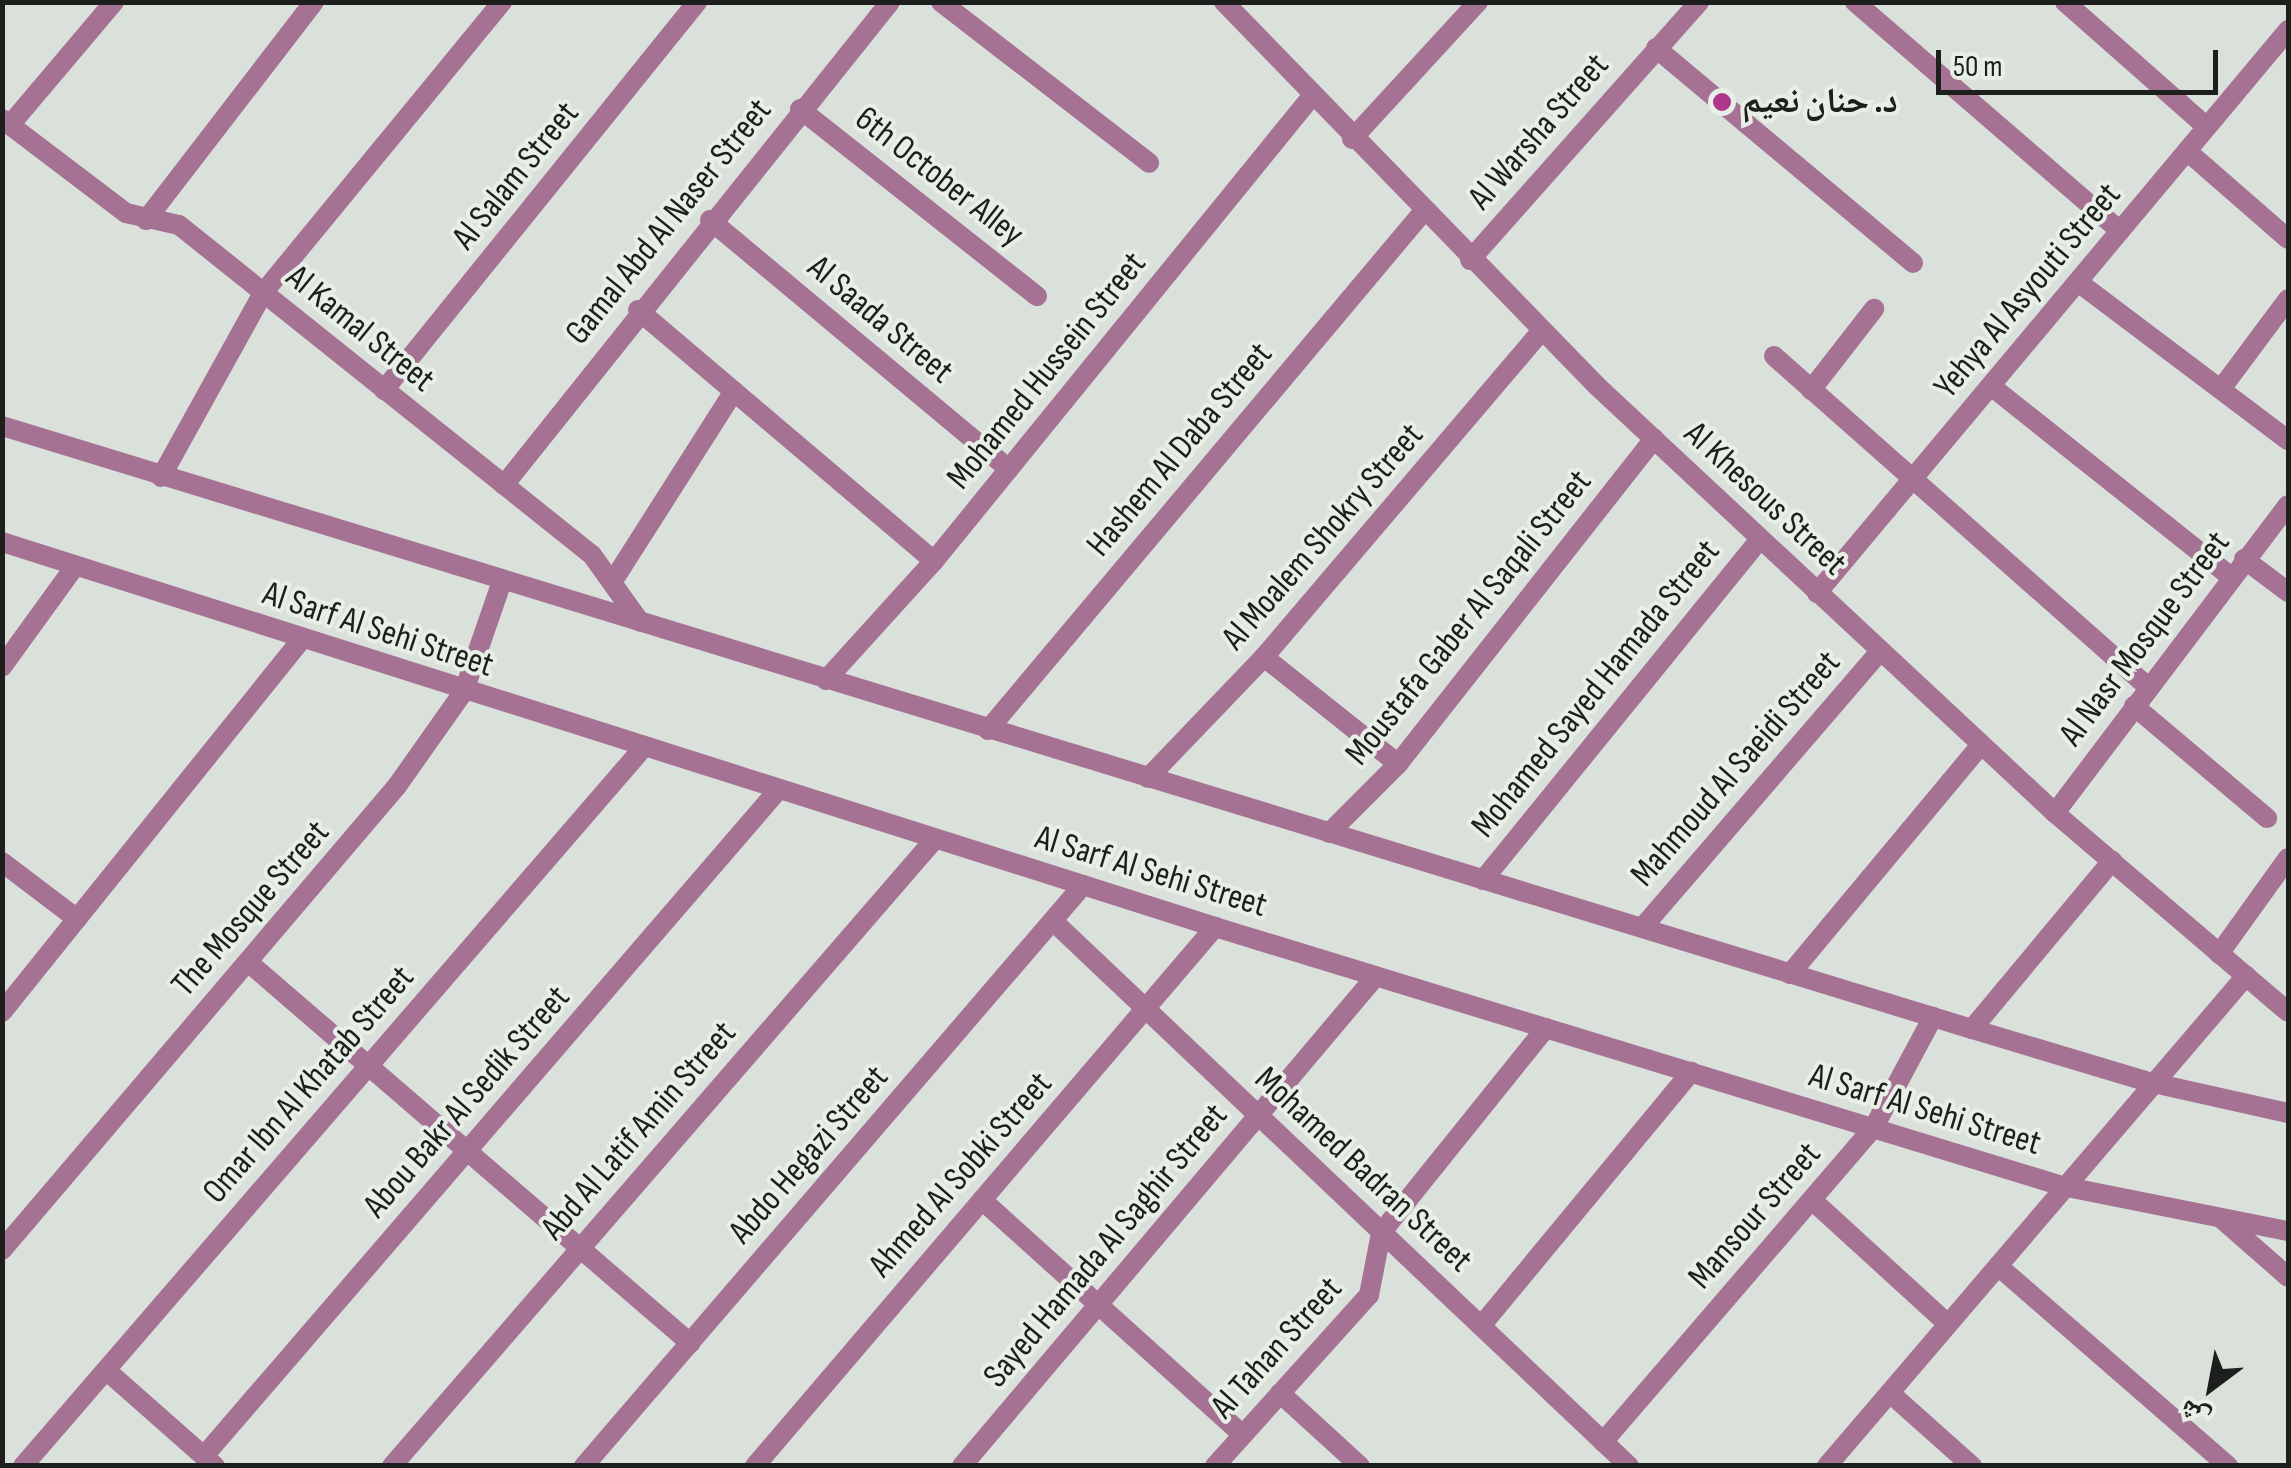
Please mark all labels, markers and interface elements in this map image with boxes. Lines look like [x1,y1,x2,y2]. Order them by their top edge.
scale bar [1941,30,2224,92]
street label: Al Warsha Street [1460,45,1618,219]
text: 50 m [1953,49,2002,85]
place label: د. حنان نعيم [1742,81,1898,123]
street label: Gamal Abd Al Naser Street [557,91,781,353]
marker: د. حنان نعيم [1711,91,1733,113]
street label: Al Salam Street [444,94,588,258]
street label: 6th October Alley [846,98,1032,256]
street label: Yehya Al Asyouti Street [1926,175,2130,407]
street label: Mohamed Hussein Street [939,244,1155,498]
street label: Al Saada Street [799,247,961,393]
street label: Al Kamal Street [277,257,443,401]
street label: Hashem Al Daba Street [1078,335,1282,565]
street label: Al Khesous Street [1675,413,1855,585]
street label: Al Moalem Shokry Street [1213,415,1433,659]
street label: Moustafa Gaber Al Saqali Street [1337,462,1601,774]
street label: Al Nasr Mosque Street [2051,524,2239,754]
street label: Mohamed Sayed Hamada Street [1463,532,1729,846]
street label: Al Sarf Al Sehi Street [258,573,498,687]
street label: Mahmoud Al Saeidi Street [1622,643,1850,895]
street label: The Mosque Street [163,813,339,1005]
street label: Al Sarf Al Sehi Street [1030,817,1272,927]
street label: Omar Ibn Al Khatab Street [194,958,424,1212]
street label: Abou Bakr Al Sedik Street [355,978,579,1226]
street label: Abd Al Latif Amin Street [533,1013,745,1249]
street label: Al Sarf Al Sehi Street [1804,1055,2046,1165]
street label: Abdo Hegazi Street [720,1057,898,1253]
street label: Mohamed Badran Street [1246,1059,1480,1281]
street label: Ahmed Al Sobki Street [861,1064,1061,1286]
street label: Sayed Hamada Al Saghir Street [975,1096,1237,1396]
street label: Mansour Street [1680,1134,1830,1298]
street label: Al Tahan Street [1203,1269,1351,1427]
north arrow [2161,1338,2261,1438]
text: ش [2173,1392,2216,1436]

